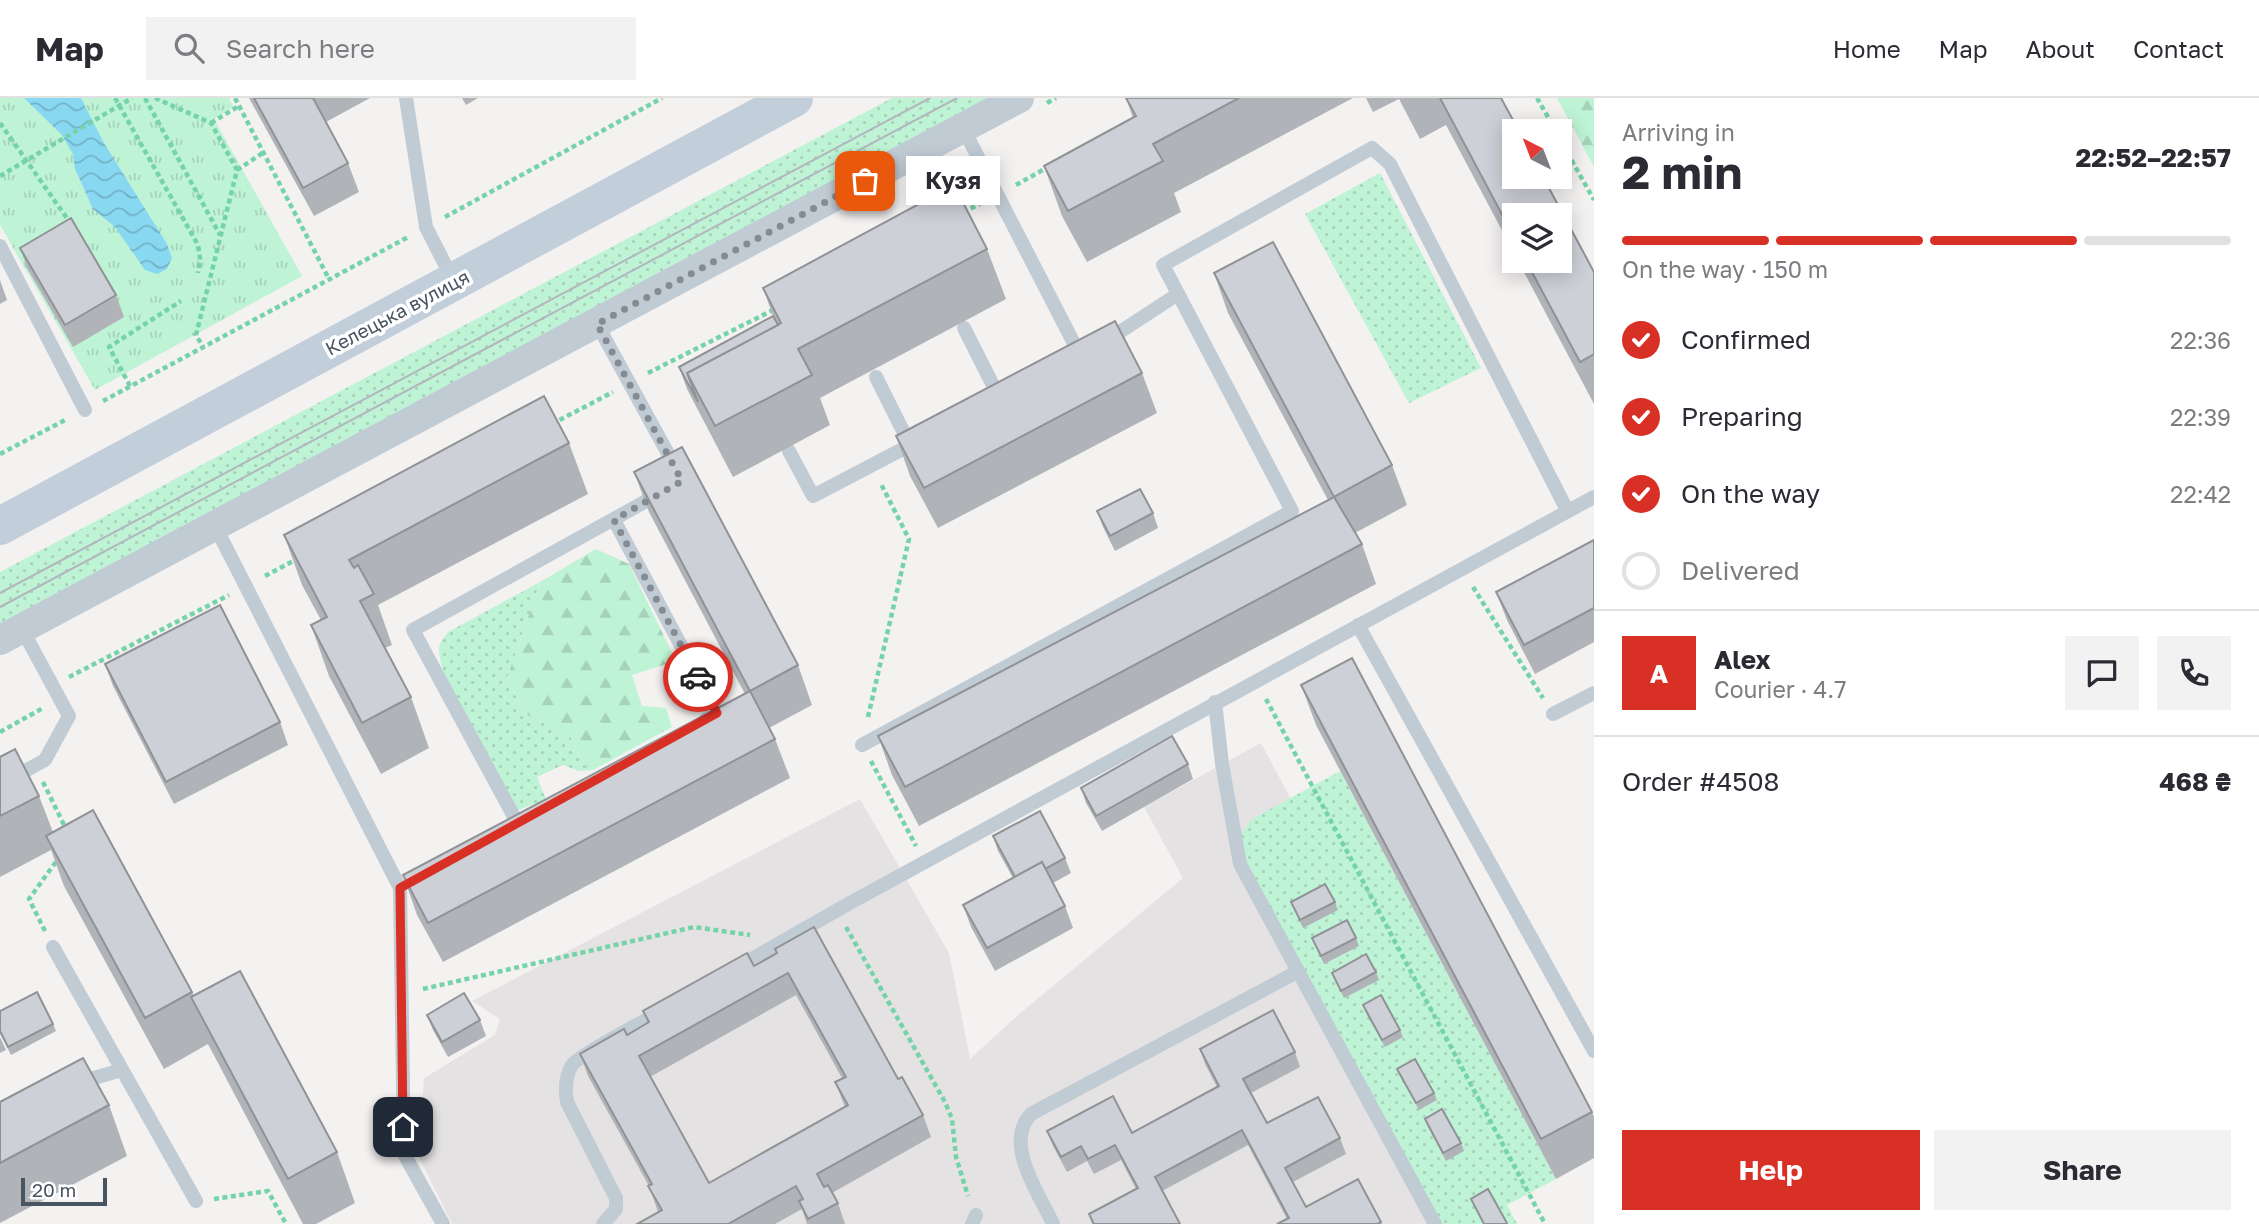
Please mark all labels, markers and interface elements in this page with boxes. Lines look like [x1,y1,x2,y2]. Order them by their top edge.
search box [146,17,636,80]
text: Map [35,29,104,68]
icon: search [170,29,208,67]
text: Search here [226,33,375,64]
text: Home [1833,34,1901,63]
text: Map [1939,34,1988,63]
text: About [2026,34,2095,63]
text: Contact [2133,34,2224,63]
text: Arriving in [1622,118,1735,146]
north arrow [1502,119,1572,189]
map controls [1502,119,1572,273]
text: 22:52–22:57 [2075,142,2231,173]
text: 2 min [1622,144,1742,199]
pin [835,151,895,211]
callout: Кузя [907,156,1001,206]
icon: bag [846,162,884,200]
text: Кузя [925,166,981,194]
button: layers [1502,203,1572,273]
text: On the way · 150 m [1622,255,1828,283]
street label: Келецька вулиця [321,264,473,360]
icon: check [1622,321,1660,359]
text: Confirmed [1681,324,1811,355]
text: 22:36 [2170,326,2231,354]
icon: check [1622,398,1660,436]
text: Preparing [1681,401,1803,432]
text: 22:39 [2170,403,2231,431]
icon: check [1622,475,1660,513]
text: On the way [1681,478,1820,509]
text: 22:42 [2170,480,2231,508]
text: Delivered [1681,555,1800,586]
button: chat [2065,636,2139,710]
button: phone [2157,636,2231,710]
courier [663,642,733,712]
text: Alex [1714,644,1771,675]
icon: car [679,658,717,696]
text: A [1650,658,1668,689]
text: Courier · 4.7 [1714,675,1846,703]
text: Order #4508 [1622,766,1779,797]
text: 468 ₴ [2159,766,2231,797]
pin [373,1097,433,1157]
icon: home [384,1108,422,1146]
button: Help [1622,1130,1920,1210]
button: Share [1934,1130,2231,1210]
scale bar [21,1175,107,1207]
text: 20 m [32,1178,76,1201]

